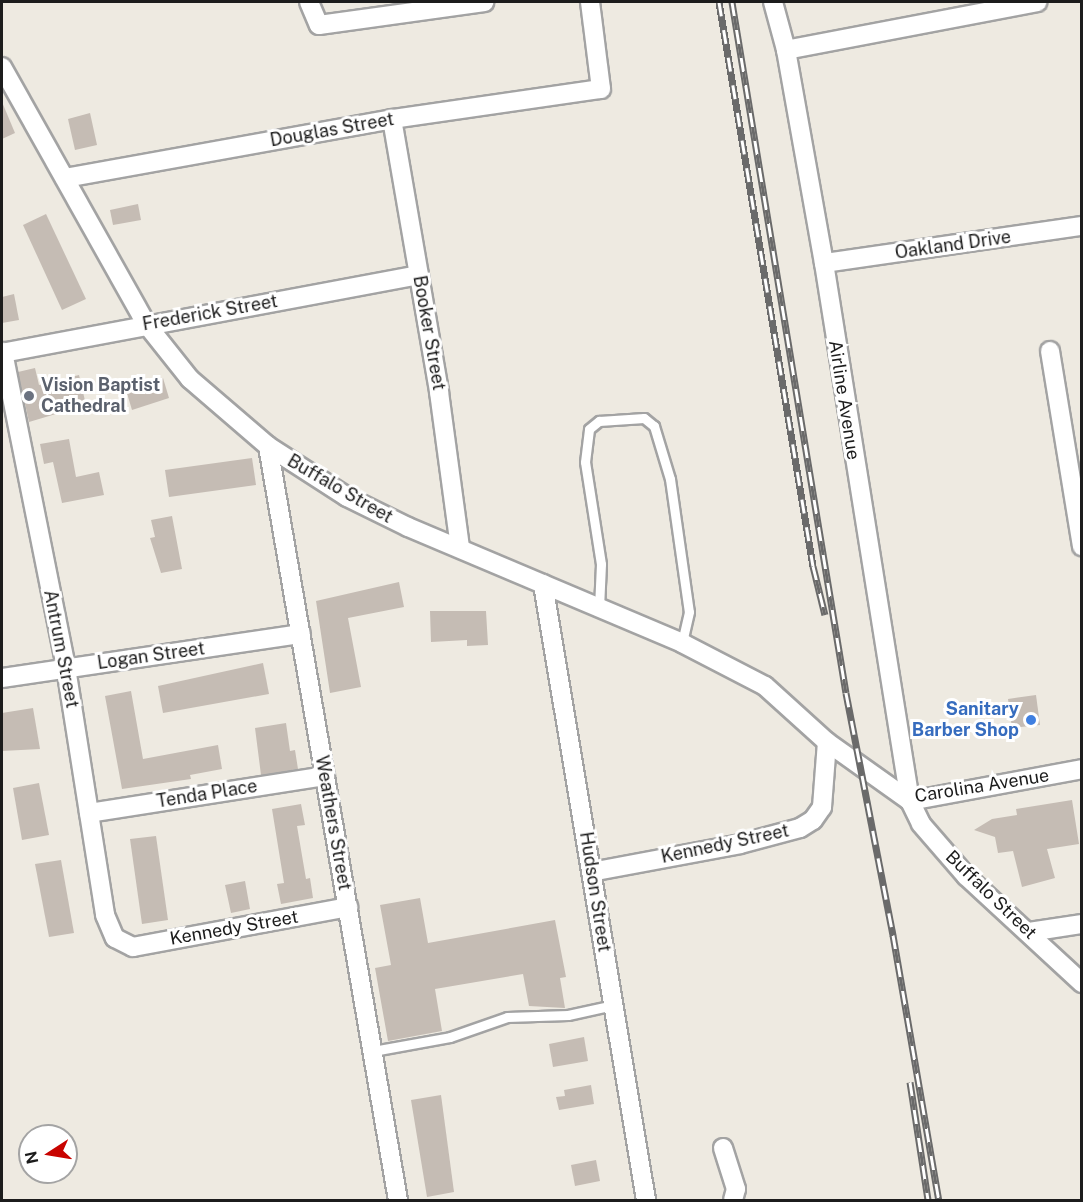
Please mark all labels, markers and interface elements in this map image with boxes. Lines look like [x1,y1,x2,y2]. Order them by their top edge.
street label: Douglas Street [268,108,396,152]
street label: Oakland Drive [894,226,1012,264]
street label: Booker Street [408,274,450,392]
street label: Frederick Street [141,290,279,336]
street label: Airline Avenue [824,339,864,461]
place label: Vision Baptist Cathedral [41,375,160,418]
marker: Vision Baptist Cathedral [22,389,36,403]
street label: Buffalo Street [283,450,397,528]
street label: Antrum Street [39,588,83,710]
street label: Logan Street [96,638,206,674]
place label: Sanitary Barber Shop [912,699,1019,742]
marker: Sanitary Barber Shop [1024,713,1038,727]
street label: Weathers Street [311,754,355,892]
street label: Carolina Avenue [913,765,1051,807]
street label: Tenda Place [155,775,259,813]
street label: Kennedy Street [659,820,791,868]
street label: Hudson Street [575,830,615,954]
street label: Buffalo Street [941,846,1041,944]
street label: Kennedy Street [168,906,300,950]
north arrow [18,1124,78,1184]
text: N [21,1149,42,1166]

